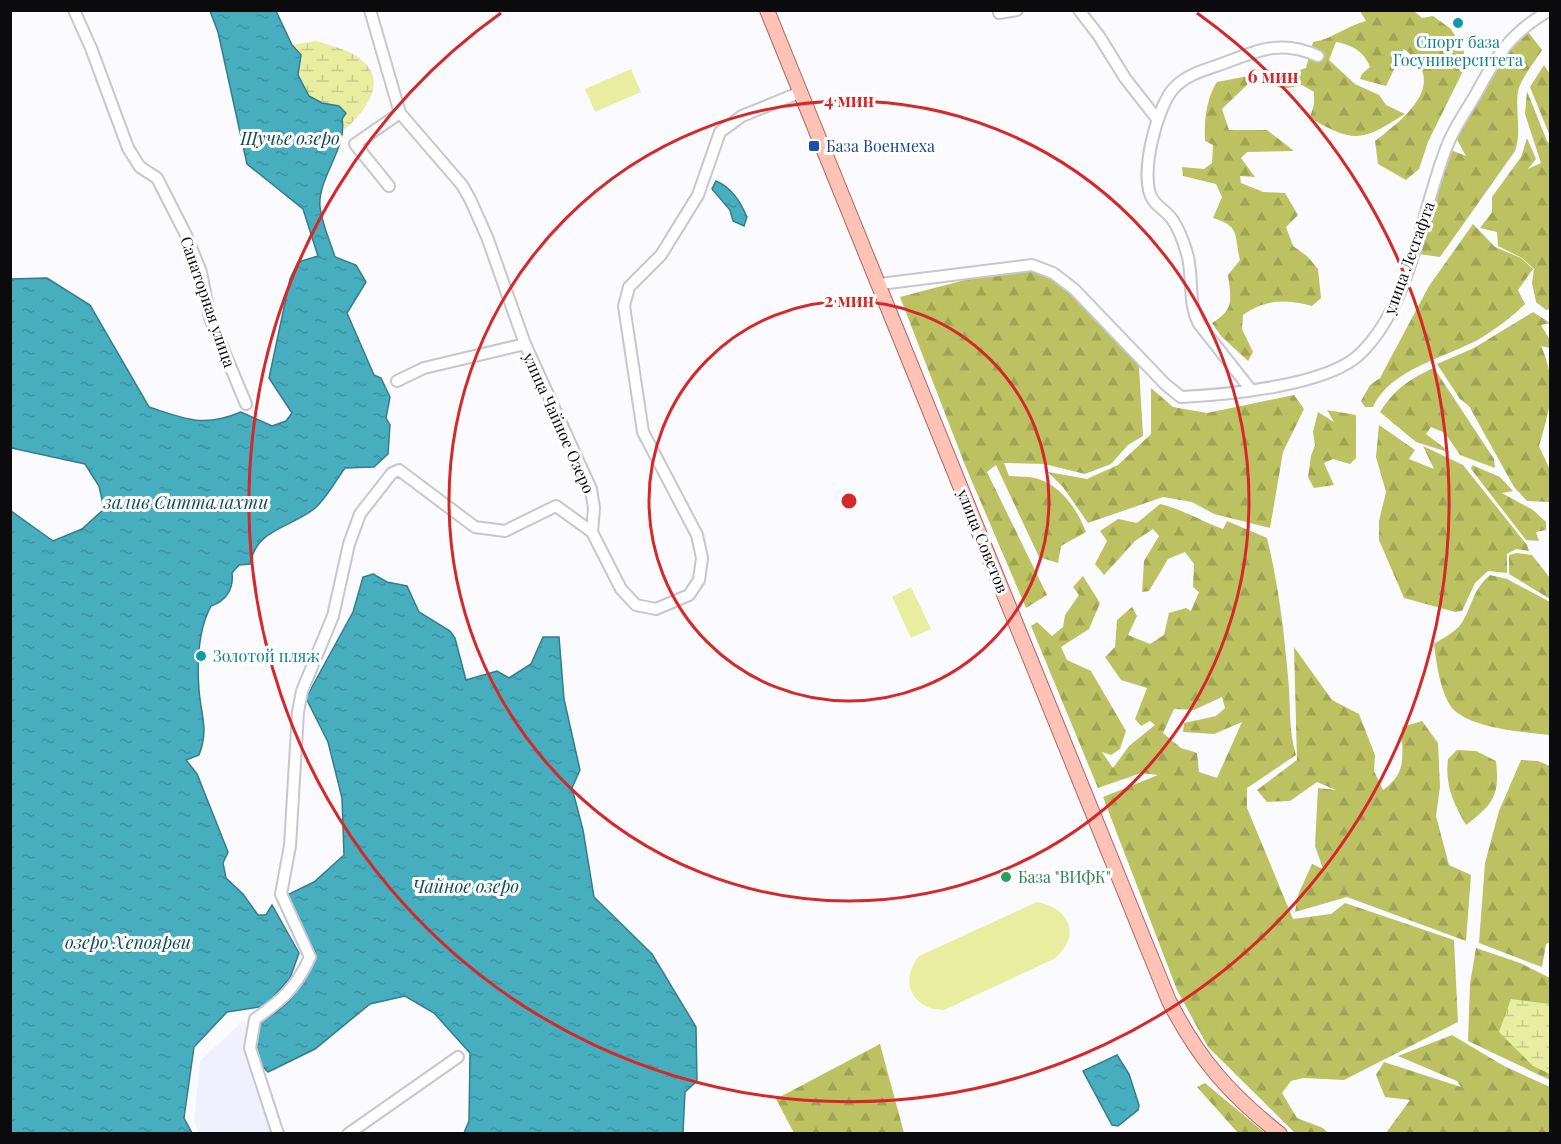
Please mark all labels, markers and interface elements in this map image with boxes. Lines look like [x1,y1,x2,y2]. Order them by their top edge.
marker: Спорт база Госуниверситета [1451,16,1465,30]
place label: Спорт база Госуниверситета [1393,31,1523,70]
text: 6 мин [1248,64,1299,88]
text: 4 мин [824,88,875,112]
water label: Щучье озеро [239,126,340,150]
place label: База Военмеха [826,135,935,156]
marker: База Военмеха [807,139,821,153]
street label: улица Лесгафта [1378,198,1439,318]
street label: Санаторная улица [176,234,241,370]
text: 2 мин [824,288,875,312]
street label: улица Чайное Озеро [519,348,600,497]
street label: улица Советов [953,485,1014,596]
water label: залив Ситталахти [103,490,268,514]
centre of rings [839,491,859,511]
place label: Золотой пляж [213,645,320,666]
marker: Золотой пляж [194,649,208,663]
place label: База "ВИФК" [1018,866,1111,887]
marker: База "ВИФК" [999,870,1013,884]
water label: Чайное озеро [413,874,519,898]
water label: озеро Хепоярви [65,930,191,954]

